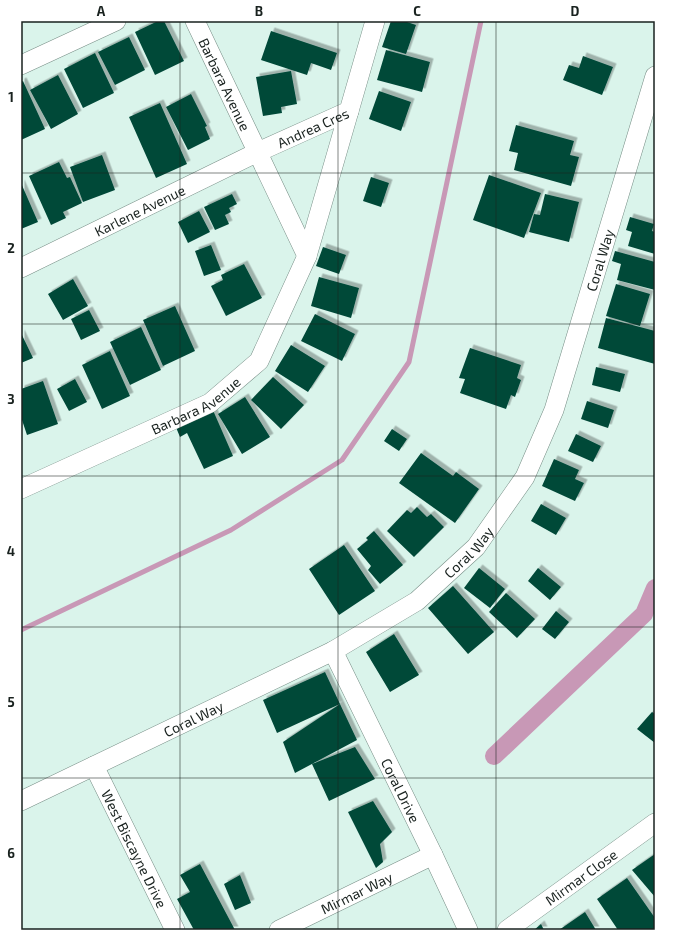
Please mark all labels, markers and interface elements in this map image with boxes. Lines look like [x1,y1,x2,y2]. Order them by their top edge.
text: A [97,3,106,19]
text: B [255,3,263,19]
text: C [413,3,421,19]
text: D [571,3,580,19]
street label: Barbara Avenue [196,35,254,133]
text: 1 [8,89,14,105]
street label: Andrea Cres [274,104,351,151]
street label: Karlene Avenue [91,181,188,239]
street label: Coral Way [582,226,617,293]
text: 2 [7,240,15,256]
street label: Barbara Avenue [148,373,243,437]
text: 3 [7,391,15,407]
street label: Coral Way [440,523,497,581]
text: 4 [7,543,15,559]
text: 5 [7,694,15,710]
street label: Coral Way [161,696,226,740]
street label: Coral Drive [378,755,424,825]
street label: West Biscayne Drive [98,787,171,910]
text: 6 [7,845,15,861]
street label: Mirmar Close [542,845,620,908]
street label: Mirmar Way [318,867,396,917]

